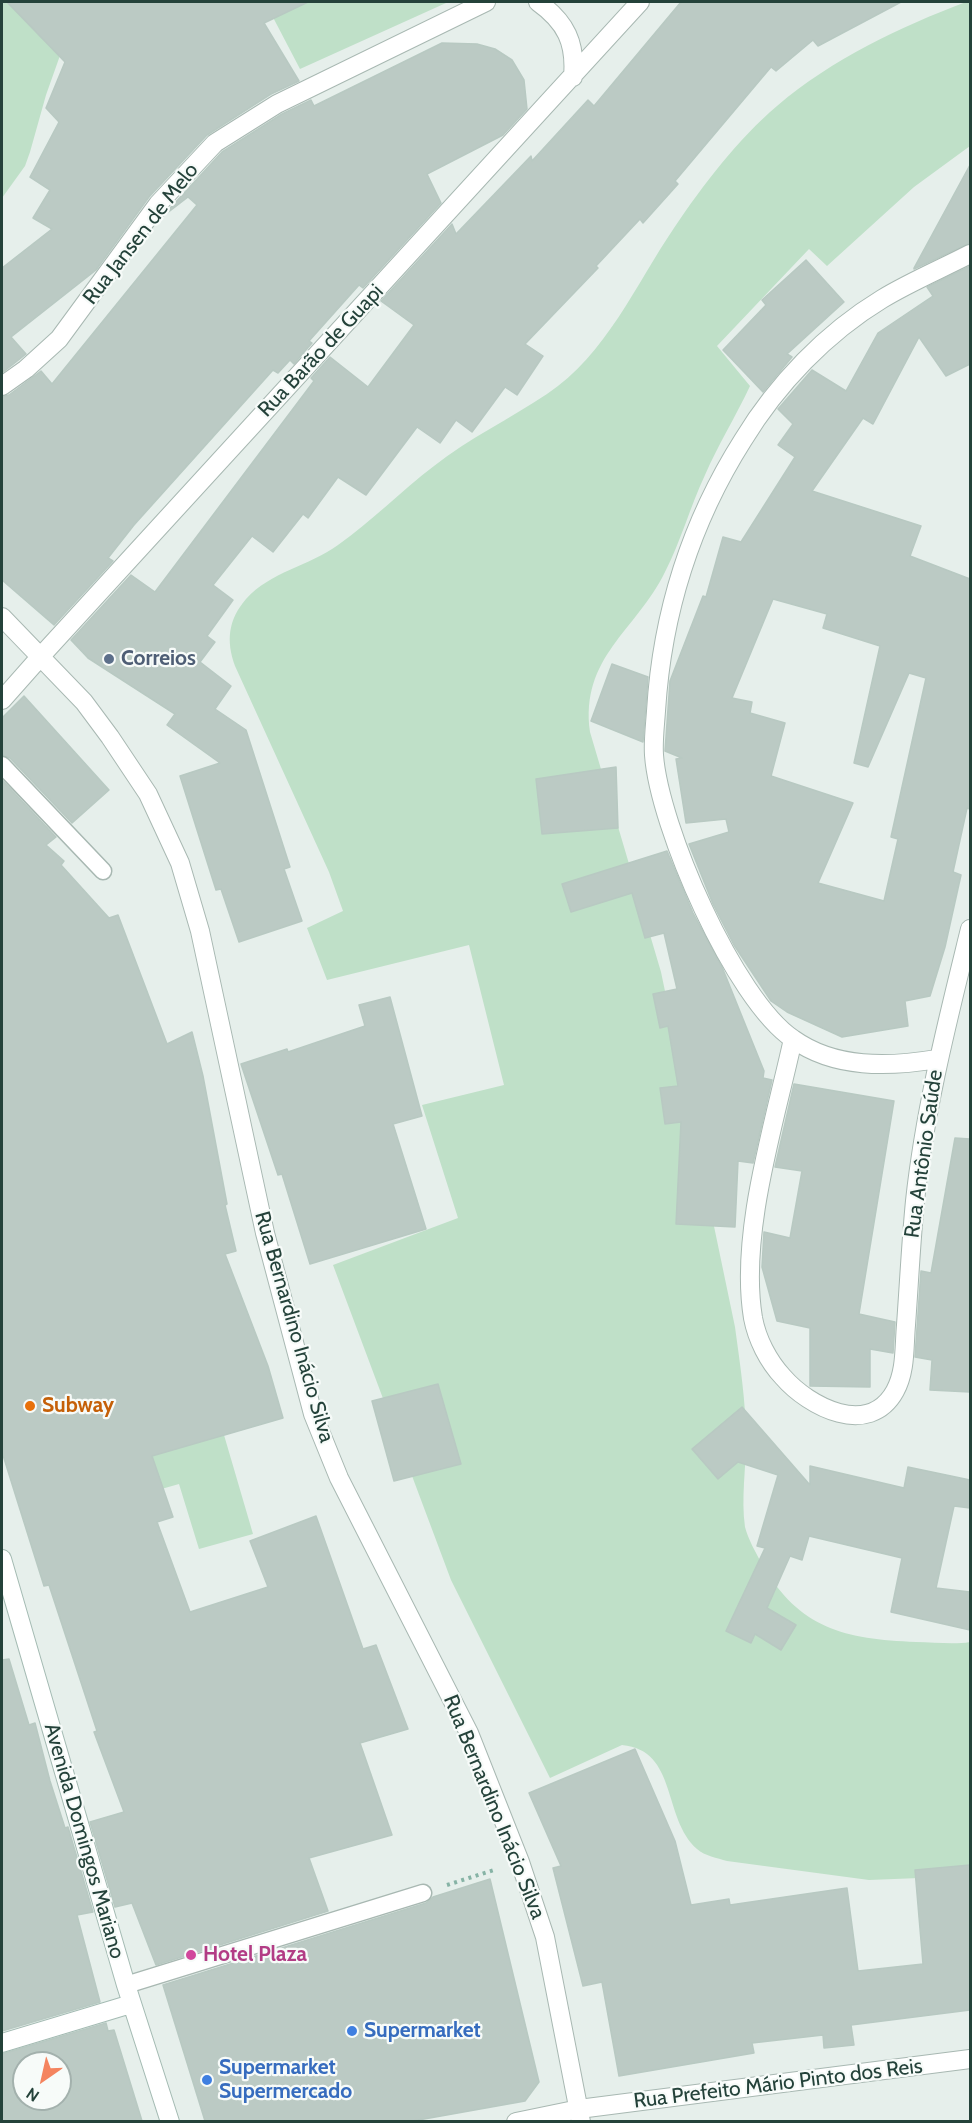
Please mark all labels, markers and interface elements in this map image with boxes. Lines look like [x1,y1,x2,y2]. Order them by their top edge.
street label: Rua Jansen de Melo [78,158,204,310]
street label: Rua Barão de Guapi [253,280,389,422]
place label: Correios [121,646,196,672]
marker: Correios [102,652,116,666]
street label: Rua Antônio Saúde [900,1068,948,1240]
street label: Rua Bernardino Inácio Silva [249,1208,339,1446]
place label: Subway [42,1393,114,1419]
marker: Subway [23,1399,37,1413]
street label: Rua Bernardino Inácio Silva [437,1691,551,1923]
street label: Avenida Domingos Mariano [38,1720,130,1962]
place label: Hotel Plaza [203,1942,307,1968]
marker: Hotel Plaza [184,1948,198,1962]
place label: Supermarket [364,2018,481,2044]
marker: Supermarket [345,2024,359,2038]
north arrow [12,2051,72,2111]
street label: Rua Prefeito Mário Pinto dos Reis [632,2054,924,2114]
place label: Supermarket Supermercado [219,2055,352,2105]
marker: Supermarket Supermercado [200,2073,214,2087]
text: N [23,2084,43,2106]

